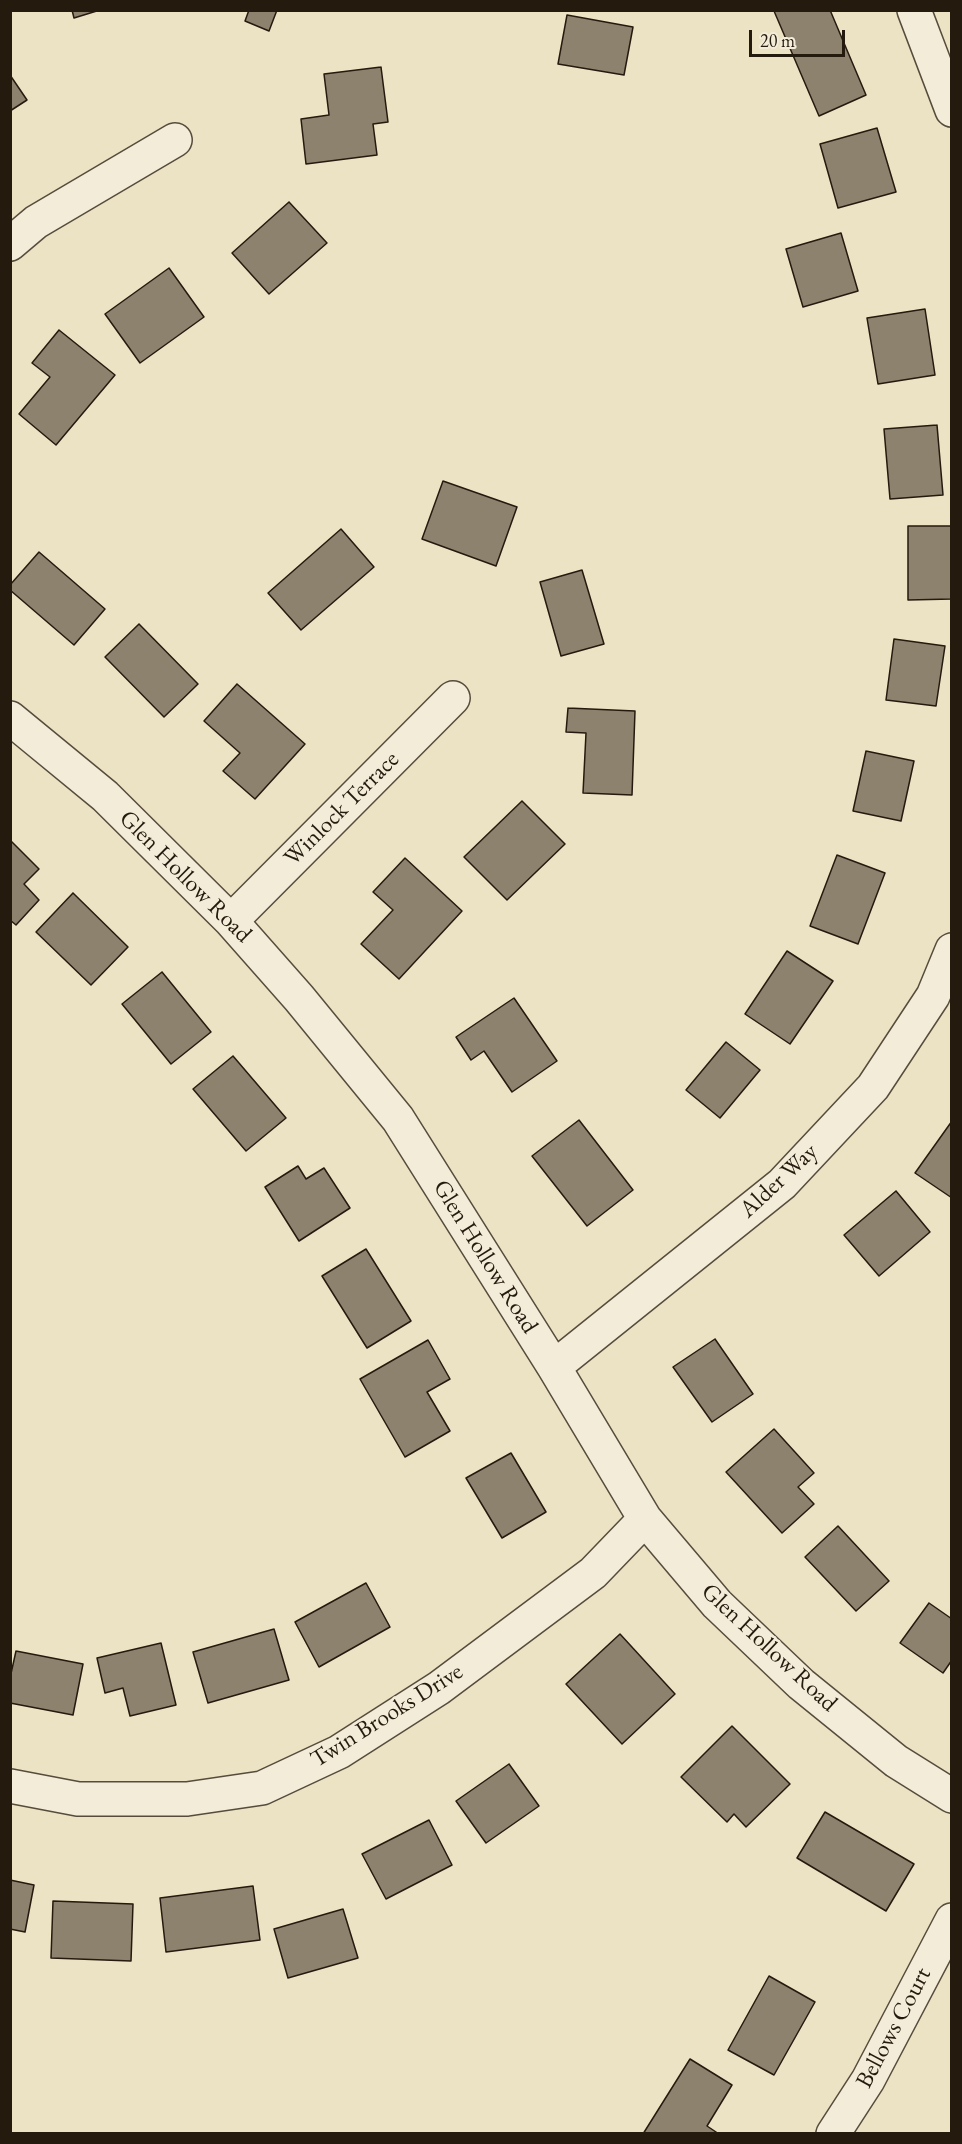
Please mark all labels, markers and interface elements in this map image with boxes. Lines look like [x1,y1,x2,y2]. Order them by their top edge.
scale bar [752,18,848,56]
text: 20 m [760,29,795,52]
street label: Winlock Terrace [279,746,405,872]
street label: Glen Hollow Road [113,805,257,949]
street label: Alder Way [734,1138,824,1224]
street label: Glen Hollow Road [426,1175,544,1339]
street label: Glen Hollow Road [695,1578,843,1718]
street label: Twin Brooks Drive [306,1658,468,1774]
street label: Bellows Court [850,1963,938,2093]

